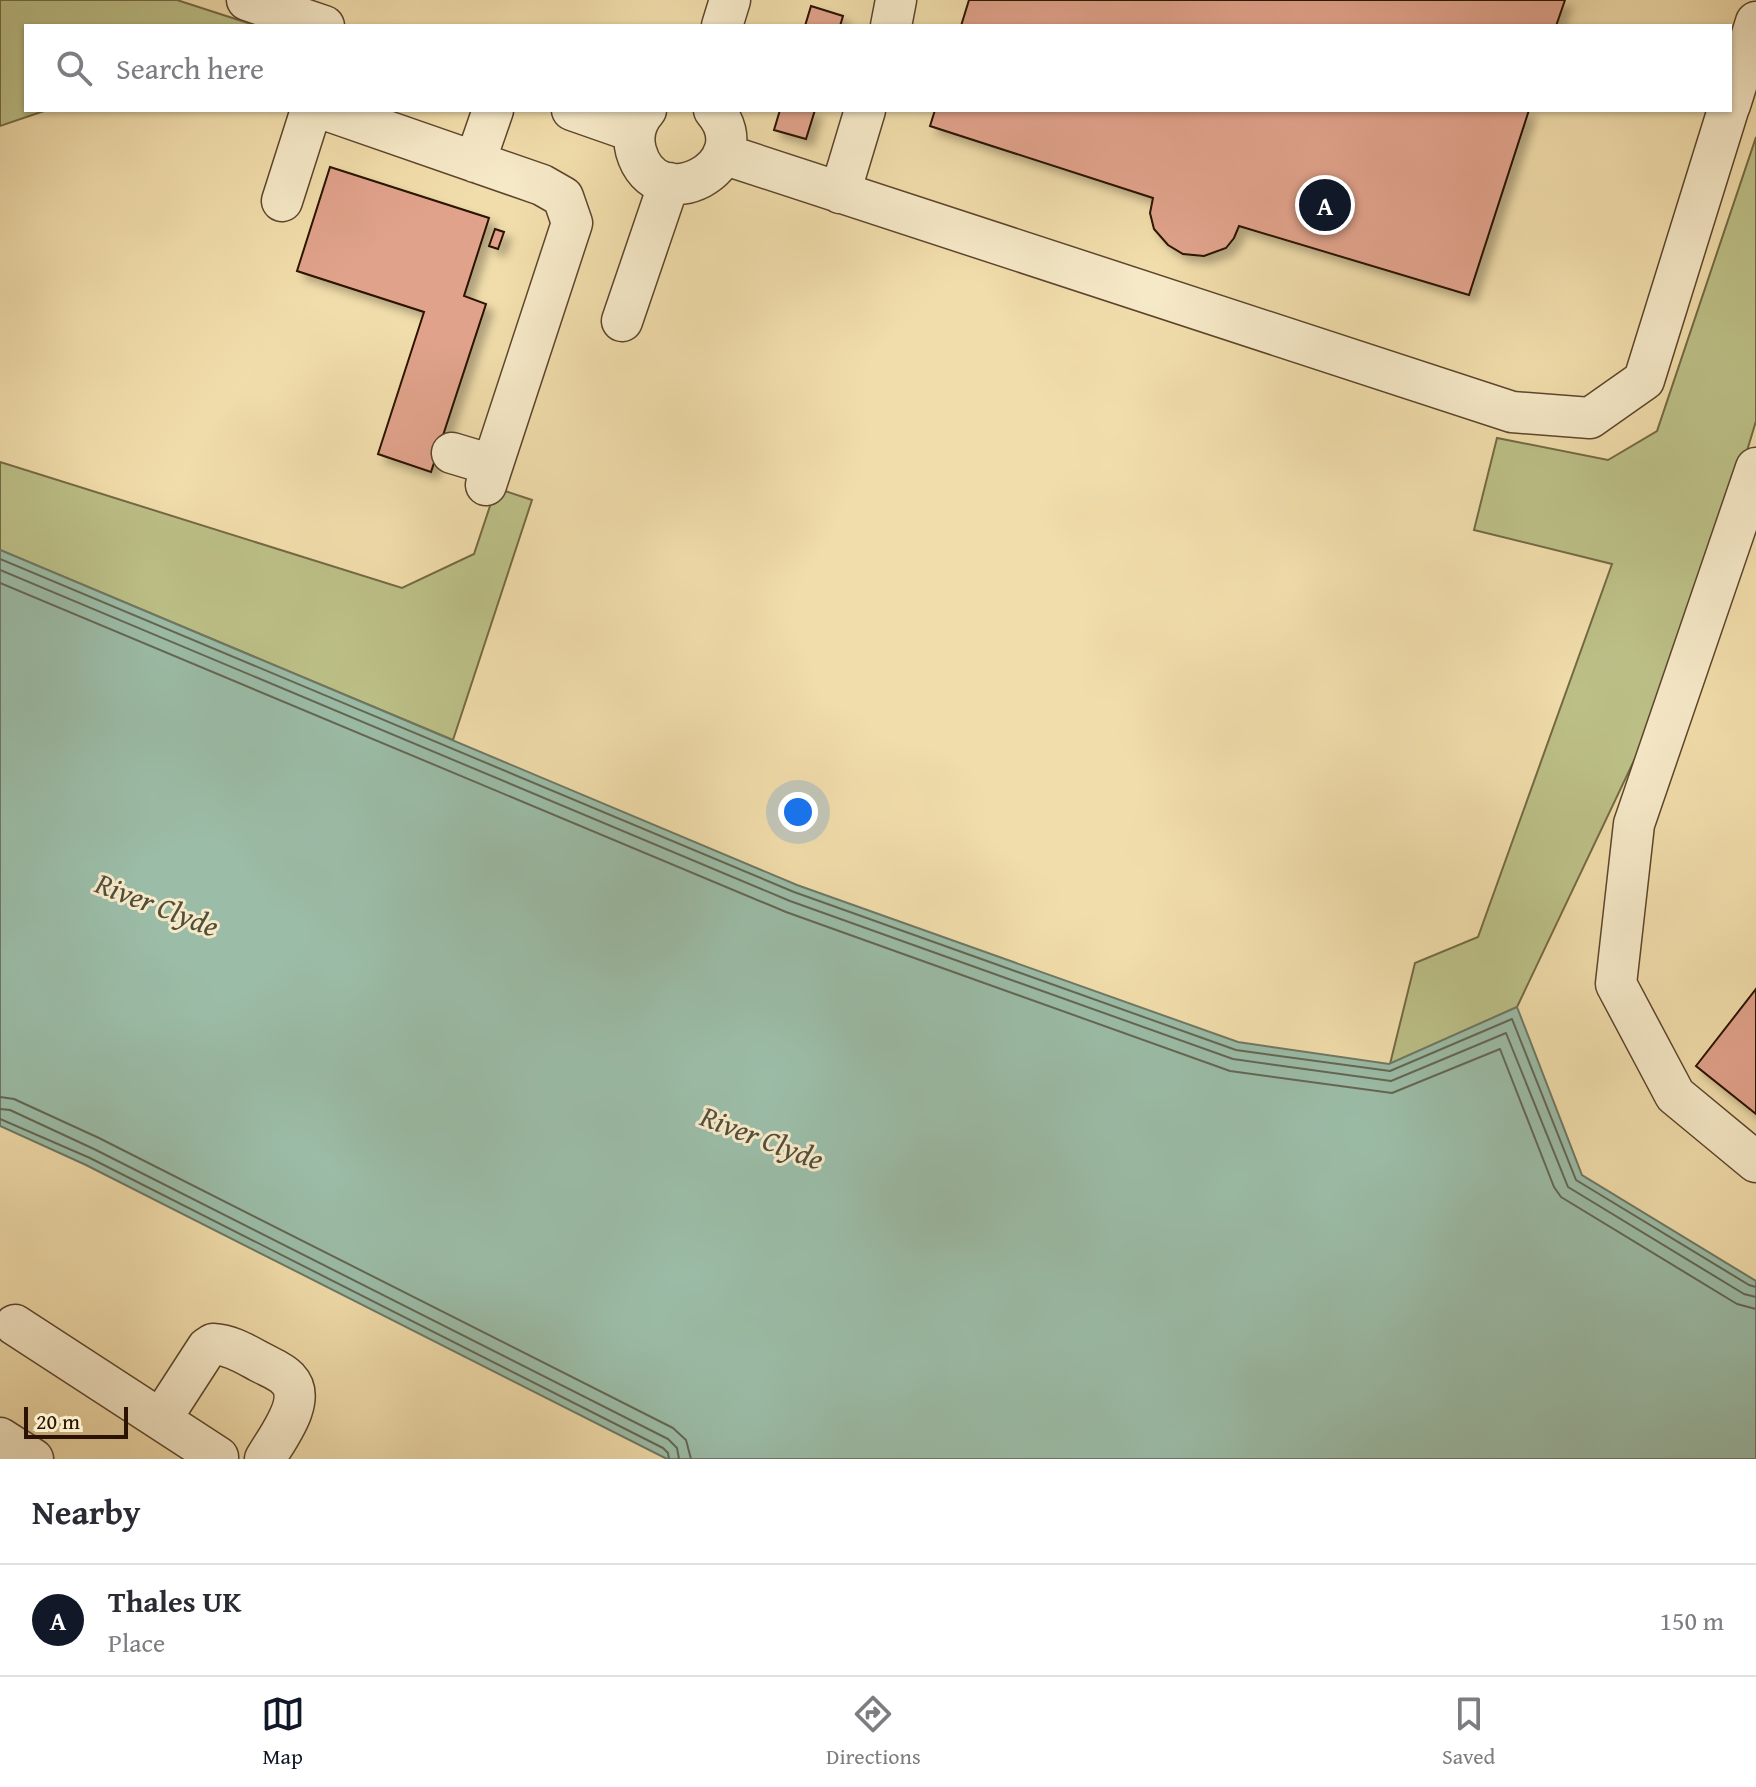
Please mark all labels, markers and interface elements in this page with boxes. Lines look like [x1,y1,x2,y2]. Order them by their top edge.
search box [24,24,1732,112]
icon: search [52,46,96,90]
text: Search here [116,46,264,90]
pin: A [1299,175,1351,235]
your location [778,792,818,832]
water label: River Clyde [88,860,225,948]
water label: River Clyde [693,1093,830,1181]
scale bar [24,1403,128,1439]
text: 20 m [36,1405,80,1437]
text: Nearby [32,1487,141,1536]
text: Thales UK [108,1579,242,1623]
text: A [50,1601,66,1640]
text: 150 m [1659,1601,1724,1640]
text: Place [108,1623,165,1662]
tab: Map [261,1692,305,1772]
tab: Directions [826,1692,921,1772]
tab: Saved [1442,1692,1495,1772]

